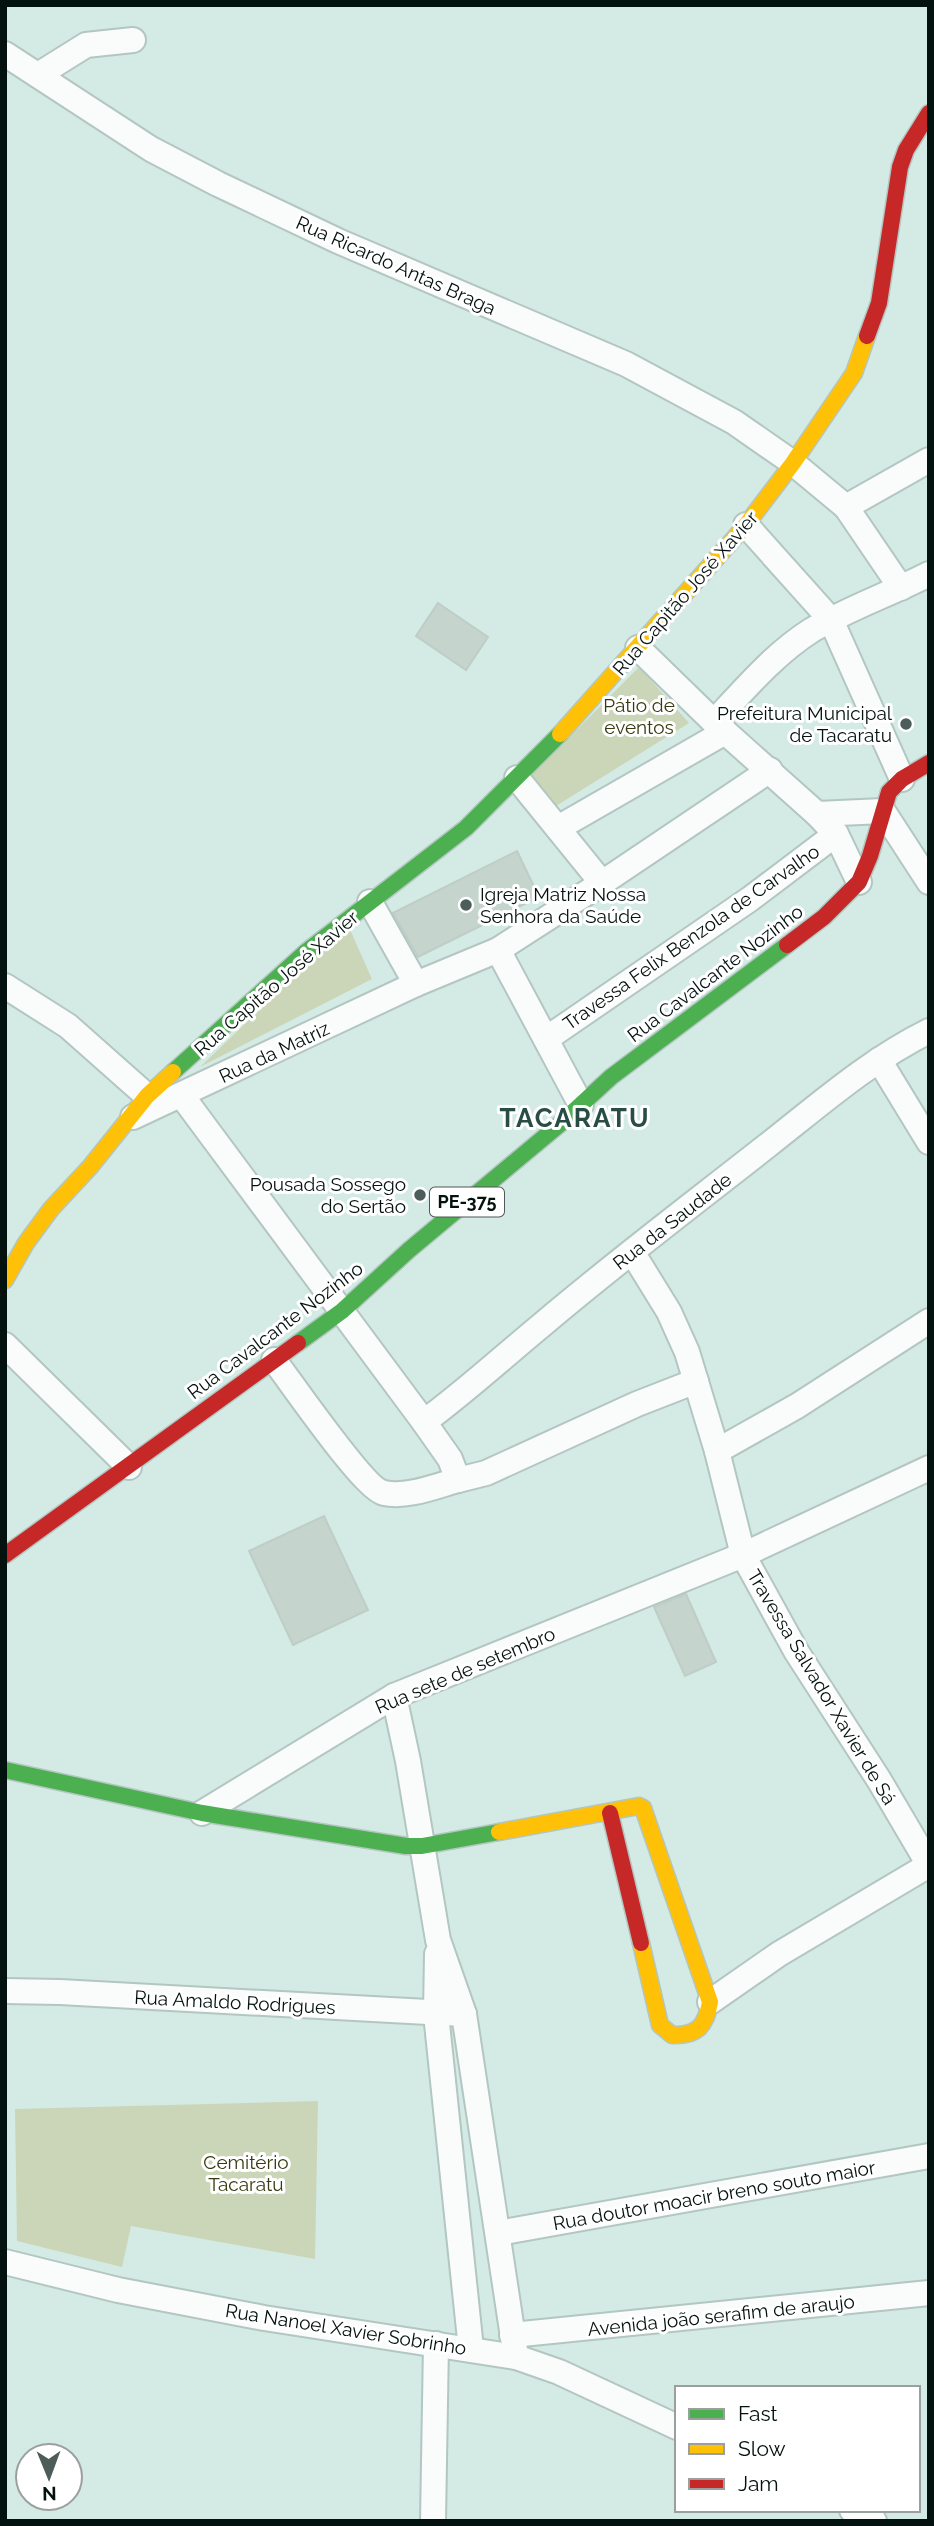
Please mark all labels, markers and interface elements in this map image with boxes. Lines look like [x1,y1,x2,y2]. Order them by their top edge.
street label: Rua Ricardo Antas Braga [293,211,499,319]
street label: Rua Capitão José Xavier [608,506,762,679]
park label: Pátio de eventos [603,694,675,738]
place label: Prefeitura Municipal de Tacaratu [717,702,893,746]
marker: Prefeitura Municipal de Tacaratu [898,716,914,732]
street label: Travessa Felix Benzola de Carvalho [559,840,823,1034]
place label: Igreja Matriz Nossa Senhora da Saúde [480,883,646,927]
marker: Igreja Matriz Nossa Senhora da Saúde [458,897,474,913]
street label: Rua Cavalcante Nozinho [623,900,807,1046]
street label: Rua Capitão José Xavier [190,906,363,1060]
street label: Rua da Matriz [215,1017,333,1087]
district label: TACARATU [500,1103,650,1133]
street label: Rua da Saudade [608,1168,736,1274]
place label: Pousada Sossego do Sertão [250,1173,406,1217]
marker: Pousada Sossego do Sertão [412,1187,428,1203]
road number: PE-375 [430,1188,504,1217]
street label: Rua Cavalcante Nozinho [183,1257,367,1403]
street label: Travessa Salvador Xavier de Sá [743,1566,901,1808]
street label: Rua sete de setembro [372,1622,558,1718]
street label: Rua Amaldo Rodrigues [134,1986,336,2018]
park label: Cemitério Tacaratu [203,2151,289,2195]
street label: Rua doutor moacir breno souto maior [551,2156,877,2234]
street label: Avenida joão serafim de araujo [586,2290,856,2340]
street label: Rua Nanoel Xavier Sobrinho [224,2299,468,2359]
legend [675,2386,920,2512]
text: Fast [738,2401,778,2426]
text: Slow [738,2436,786,2461]
north arrow [14,2442,84,2512]
text: Jam [738,2471,779,2496]
text: N [42,2483,57,2505]

